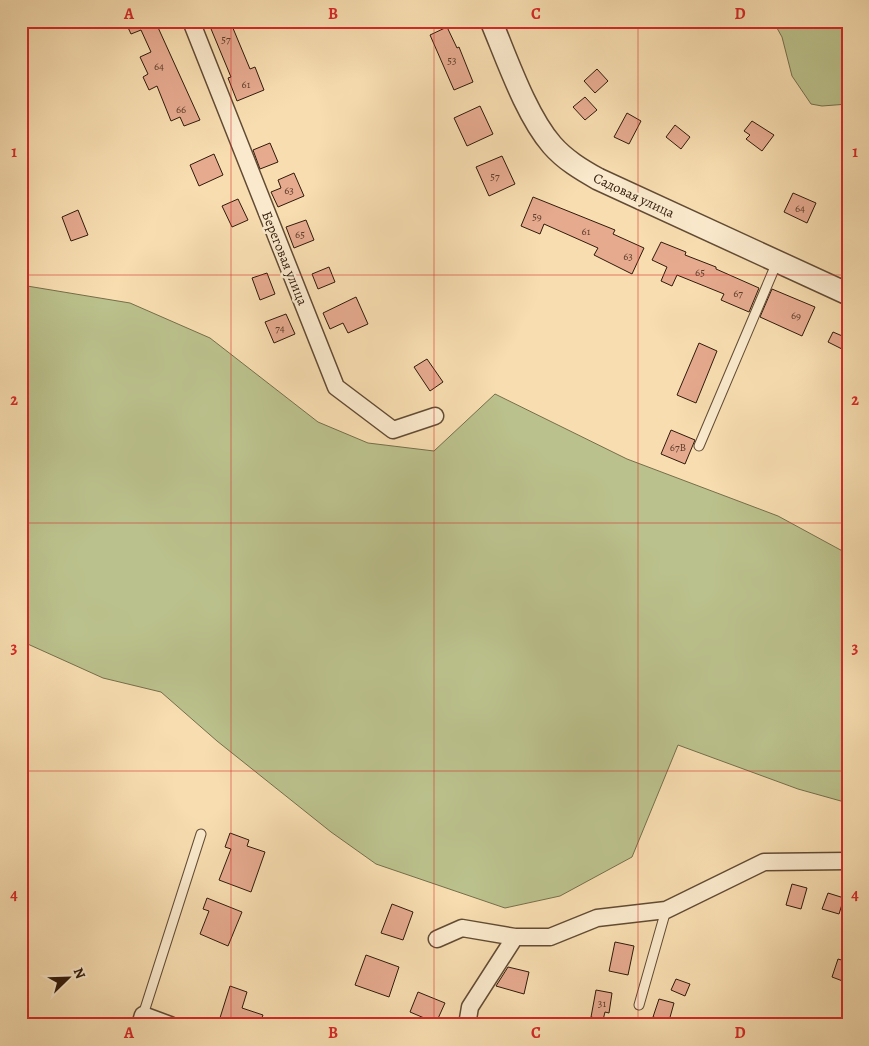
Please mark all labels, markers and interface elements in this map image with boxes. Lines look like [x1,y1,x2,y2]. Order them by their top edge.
text: A [123,3,135,25]
text: B [328,3,338,25]
text: C [531,3,541,25]
text: D [734,3,746,25]
house number: 57 [221,32,231,47]
house number: 53 [447,53,457,68]
house number: 64 [154,59,164,74]
house number: 61 [242,77,251,92]
house number: 66 [176,102,186,117]
text: 1 [11,141,17,163]
text: 1 [852,141,858,163]
street label: Садовая улица [590,168,678,223]
house number: 57 [490,169,500,184]
house number: 63 [284,183,294,198]
house number: 64 [795,201,805,216]
street label: Береговая улица [257,208,312,309]
house number: 59 [532,209,542,224]
house number: 61 [582,224,591,239]
house number: 65 [295,227,305,242]
house number: 63 [623,249,633,264]
house number: 65 [695,265,705,280]
house number: 67 [733,286,743,301]
house number: 69 [791,308,801,323]
house number: 74 [275,321,285,336]
text: 2 [10,389,18,411]
text: 2 [851,389,859,411]
house number: 67В [670,440,686,455]
text: 3 [11,637,18,659]
text: 3 [852,637,859,659]
text: 4 [10,884,18,906]
text: 4 [851,884,859,906]
north arrow [42,954,92,1004]
text: N [69,965,90,982]
house number: 31 [598,996,606,1011]
text: A [123,1022,135,1044]
text: B [328,1022,338,1044]
text: C [531,1022,541,1044]
text: D [734,1022,746,1044]

